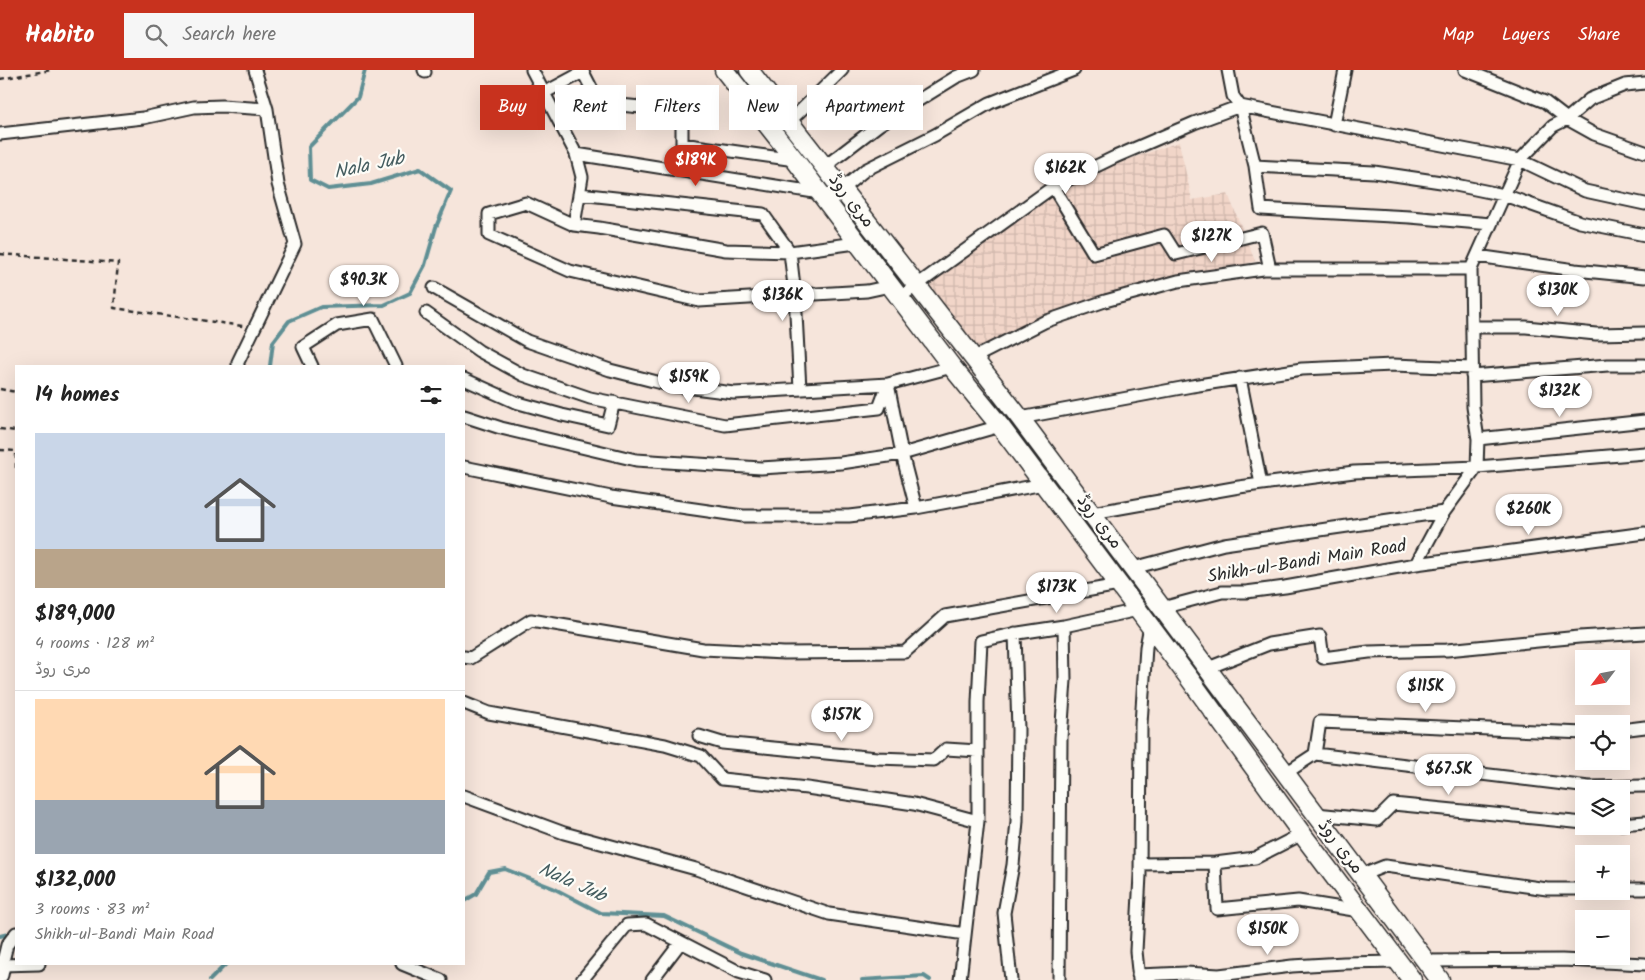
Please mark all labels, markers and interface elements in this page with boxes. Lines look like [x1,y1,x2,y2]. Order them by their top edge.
search box [124,13,474,58]
text: Habito [25,16,94,55]
text: Search here [182,20,276,50]
icon: search [142,21,170,49]
text: Map [1443,21,1474,50]
text: Layers [1502,21,1550,50]
text: Share [1578,21,1620,50]
chip: Buy [480,85,545,130]
chip: Rent [555,85,626,130]
chip: Filters [636,85,719,130]
chip: New [729,85,797,130]
chip: Apartment [807,85,923,130]
water label: Nala Jub [331,144,409,188]
pin: $189K [661,144,731,187]
text: $189K [675,148,717,173]
pin: $162K [1031,152,1101,195]
text: $162K [1045,156,1087,181]
street label: مری روڈ [820,167,882,235]
pin: $127K [1177,220,1247,263]
text: $127K [1192,224,1232,249]
pin: $90.3K [323,264,405,307]
text: $90.3K [340,268,388,293]
pin: $130K [1523,274,1593,317]
text: $130K [1538,278,1578,303]
pin: $136K [748,280,818,322]
text: $136K [762,283,804,308]
pin: $159K [654,362,724,404]
text: $159K [669,365,709,390]
pin: $132K [1525,376,1595,418]
text: 14 homes [35,379,120,412]
text: $132K [1539,379,1581,404]
icon: filters [417,381,445,409]
icon: home [195,465,285,555]
street label: مری روڈ [1069,488,1129,556]
pin: $260K [1494,494,1564,536]
text: $260K [1506,497,1552,522]
street label: Shikh-ul-Bandi Main Road [1205,532,1410,592]
pin: $173K [1022,572,1092,614]
text: $173K [1037,575,1077,600]
text: $189,000 [35,598,115,631]
text: 4 rooms · 128 m² [35,631,154,656]
north arrow [1575,650,1630,705]
map controls [1575,650,1630,965]
text: مری روڈ [35,657,91,682]
pin: $115K [1391,670,1461,713]
text: $115K [1408,674,1444,699]
pin: $157K [807,700,877,742]
text: $157K [822,703,862,728]
button: locate [1575,715,1630,770]
icon: home [195,732,285,822]
pin: $67.5K [1408,754,1490,796]
text: $67.5K [1425,757,1473,782]
button: layers [1575,780,1630,835]
street label: مری روڈ [1310,813,1370,881]
button: + [1575,845,1630,900]
water label: Nala Jub [533,855,612,912]
text: $132,000 [35,864,115,897]
text: 3 rooms · 83 m² [35,897,149,922]
button: − [1575,910,1630,965]
pin: $150K [1233,914,1303,956]
text: $150K [1248,917,1288,942]
text: Shikh-ul-Bandi Main Road [35,922,214,947]

